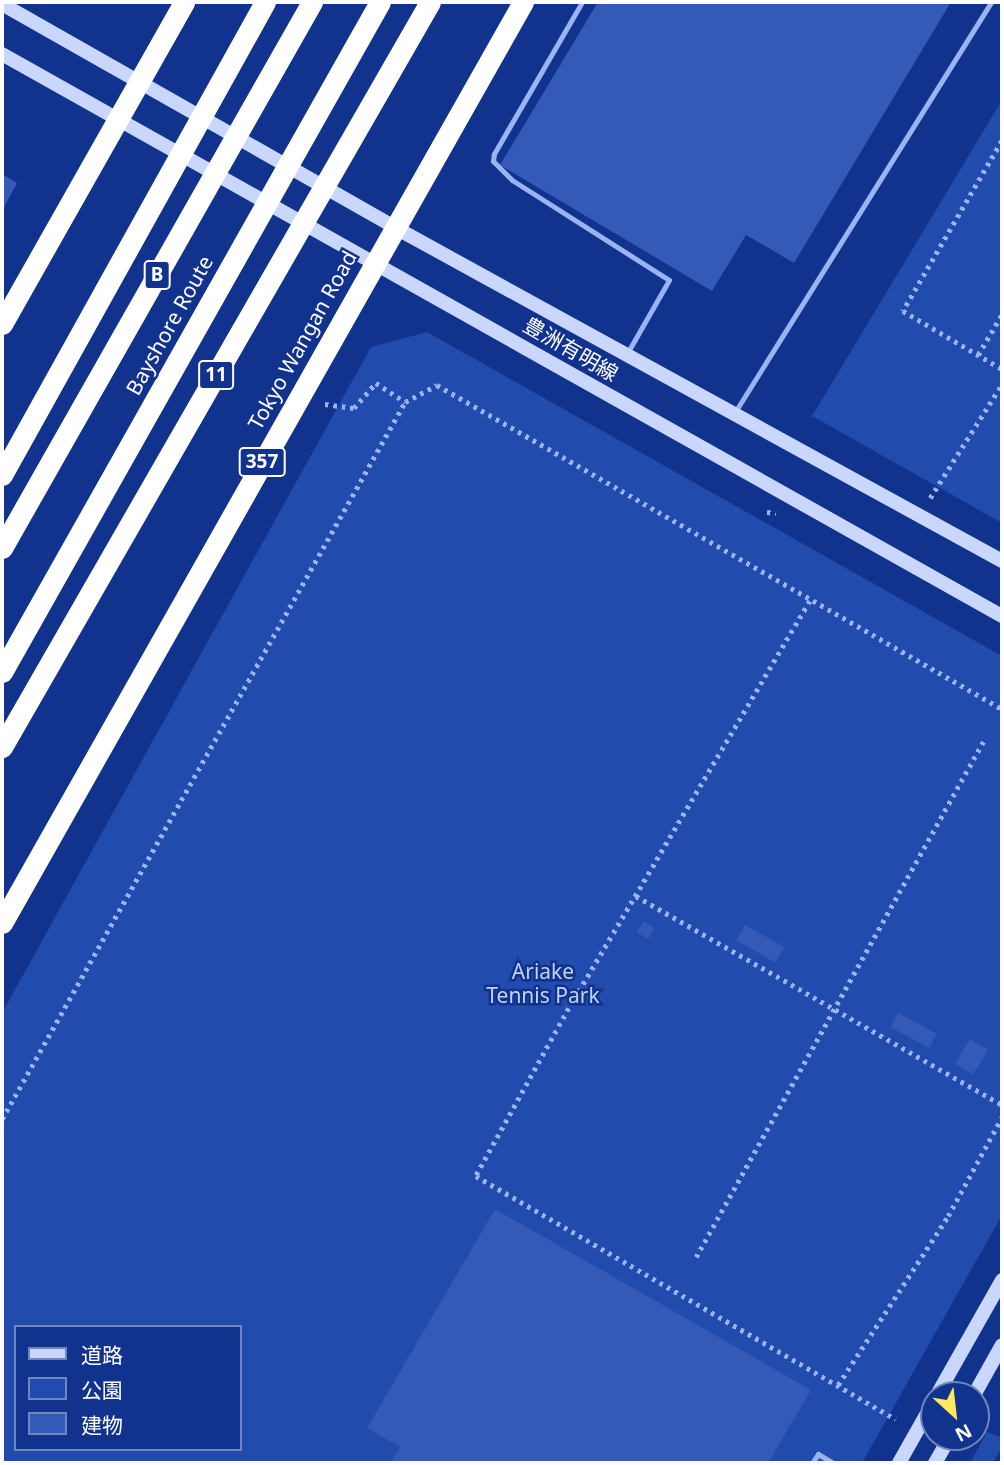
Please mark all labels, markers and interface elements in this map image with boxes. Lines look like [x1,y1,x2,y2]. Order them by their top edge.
street label: Tokyo Wangan Road [242,246,362,434]
street label: Bayshore Route [120,251,218,399]
road number: B [143,260,171,290]
street label: 豊洲有明線 [519,312,623,386]
road number: 11 [197,360,235,390]
road number: 357 [238,446,286,477]
park label: Ariake Tennis Park [486,958,600,1008]
legend [14,1325,242,1451]
text: 道路 [81,1341,123,1369]
text: 公園 [81,1376,123,1404]
north arrow [920,1381,990,1451]
text: 建物 [81,1411,123,1439]
text: N [951,1418,976,1448]

